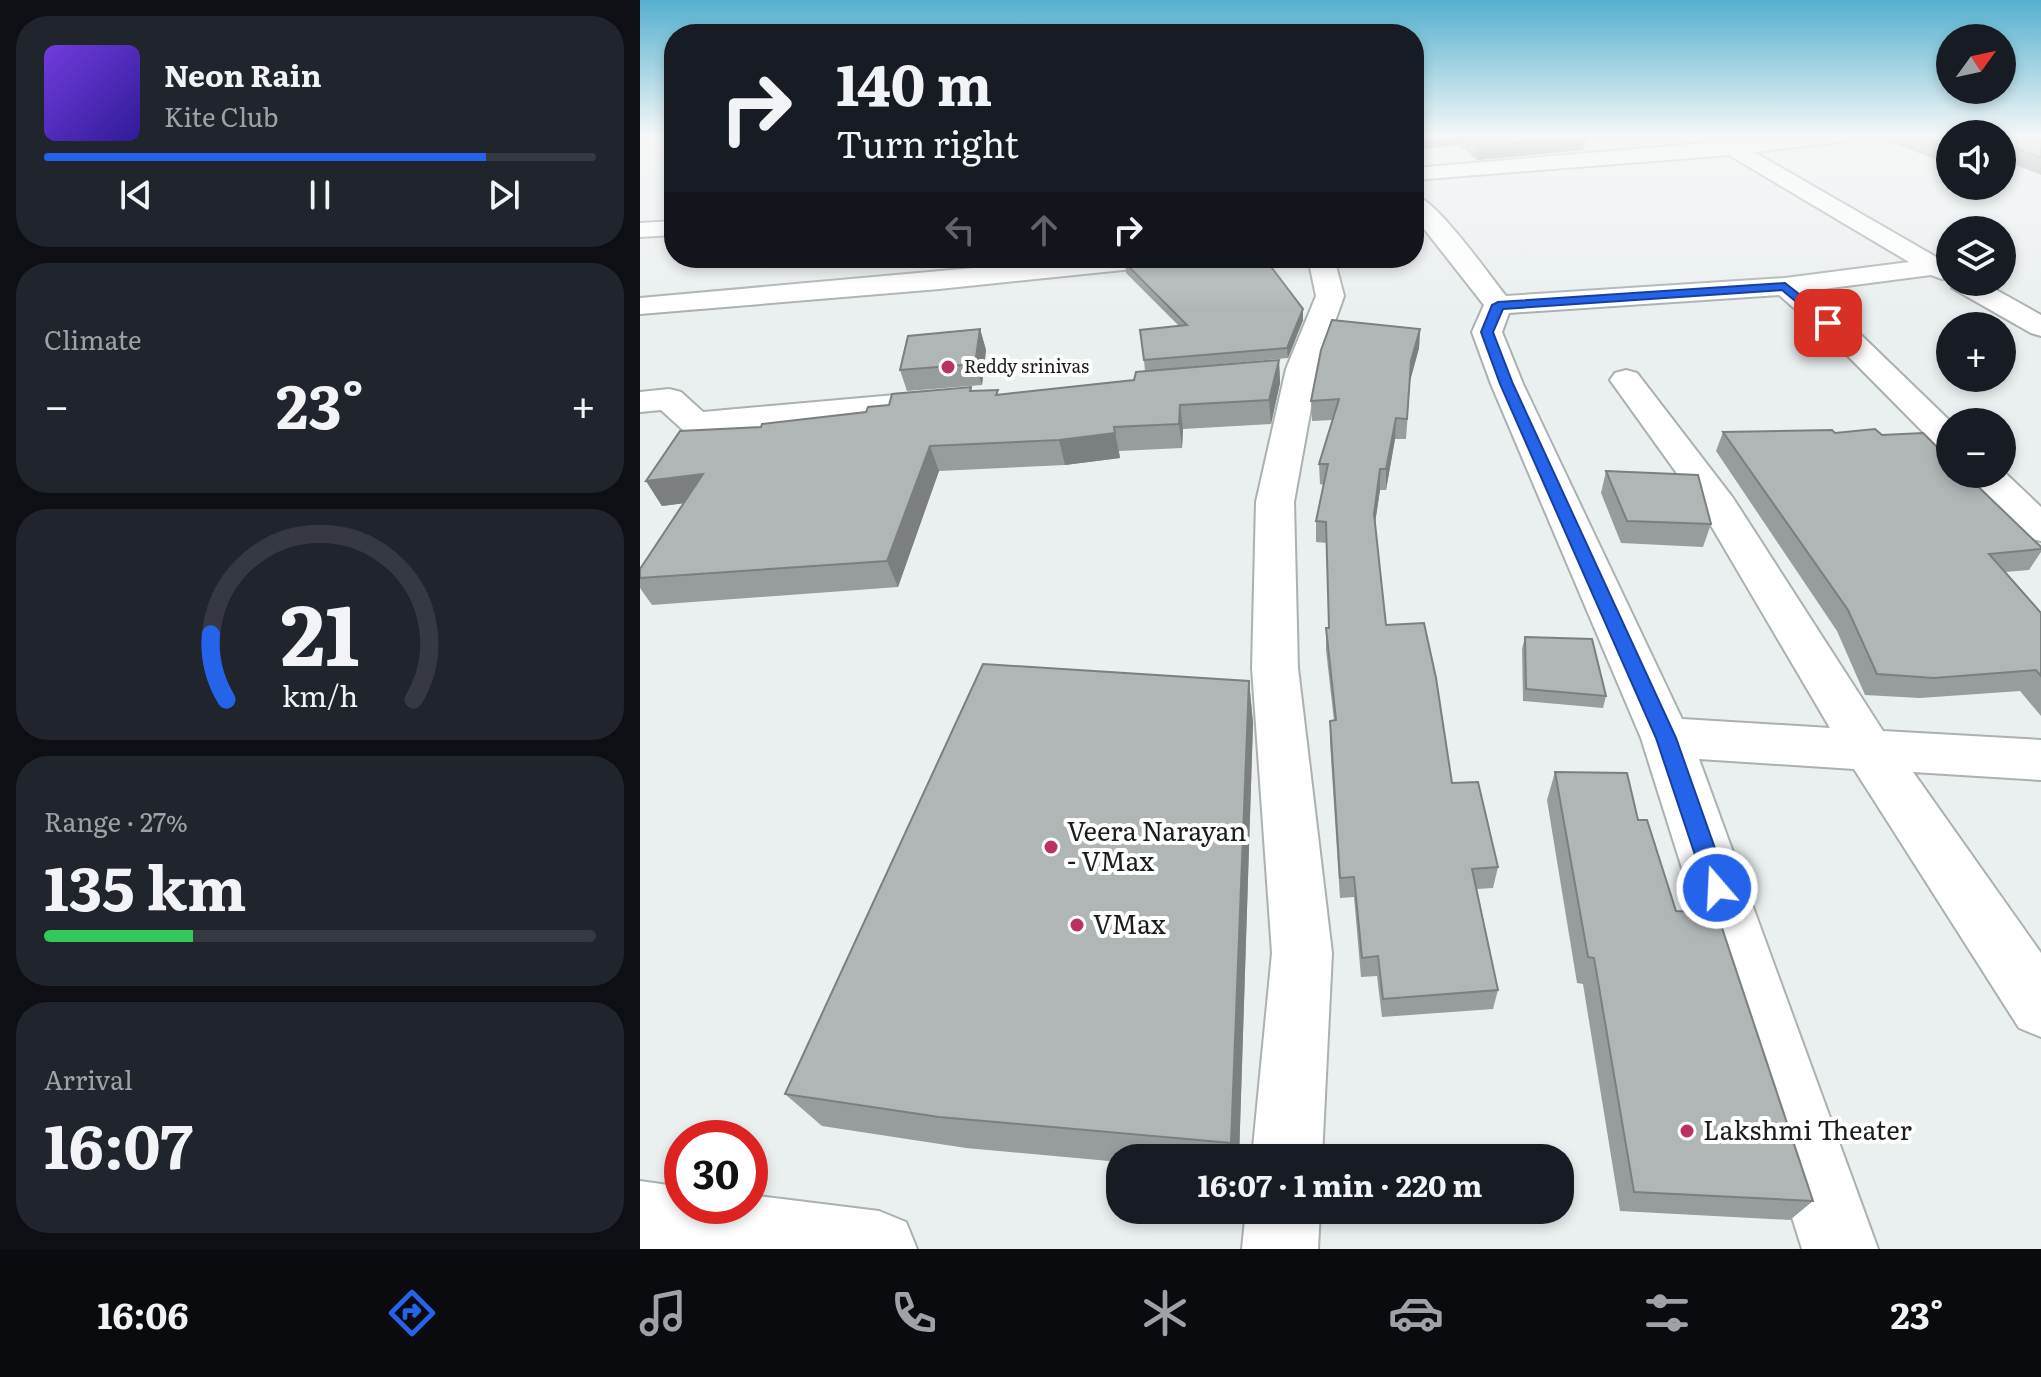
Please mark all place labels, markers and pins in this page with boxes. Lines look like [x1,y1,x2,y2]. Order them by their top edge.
pin [1794,289,1862,357]
place label: Reddy srinivas [964,352,1089,379]
marker: Reddy srinivas [939,358,957,376]
place label: Veera Narayan - VMax [1067,810,1246,879]
marker: Veera Narayan - VMax [1042,838,1060,856]
place label: VMax [1093,903,1166,942]
marker: VMax [1068,916,1086,934]
place label: Lakshmi Theater [1703,1109,1912,1148]
marker: Lakshmi Theater [1678,1122,1696,1140]

